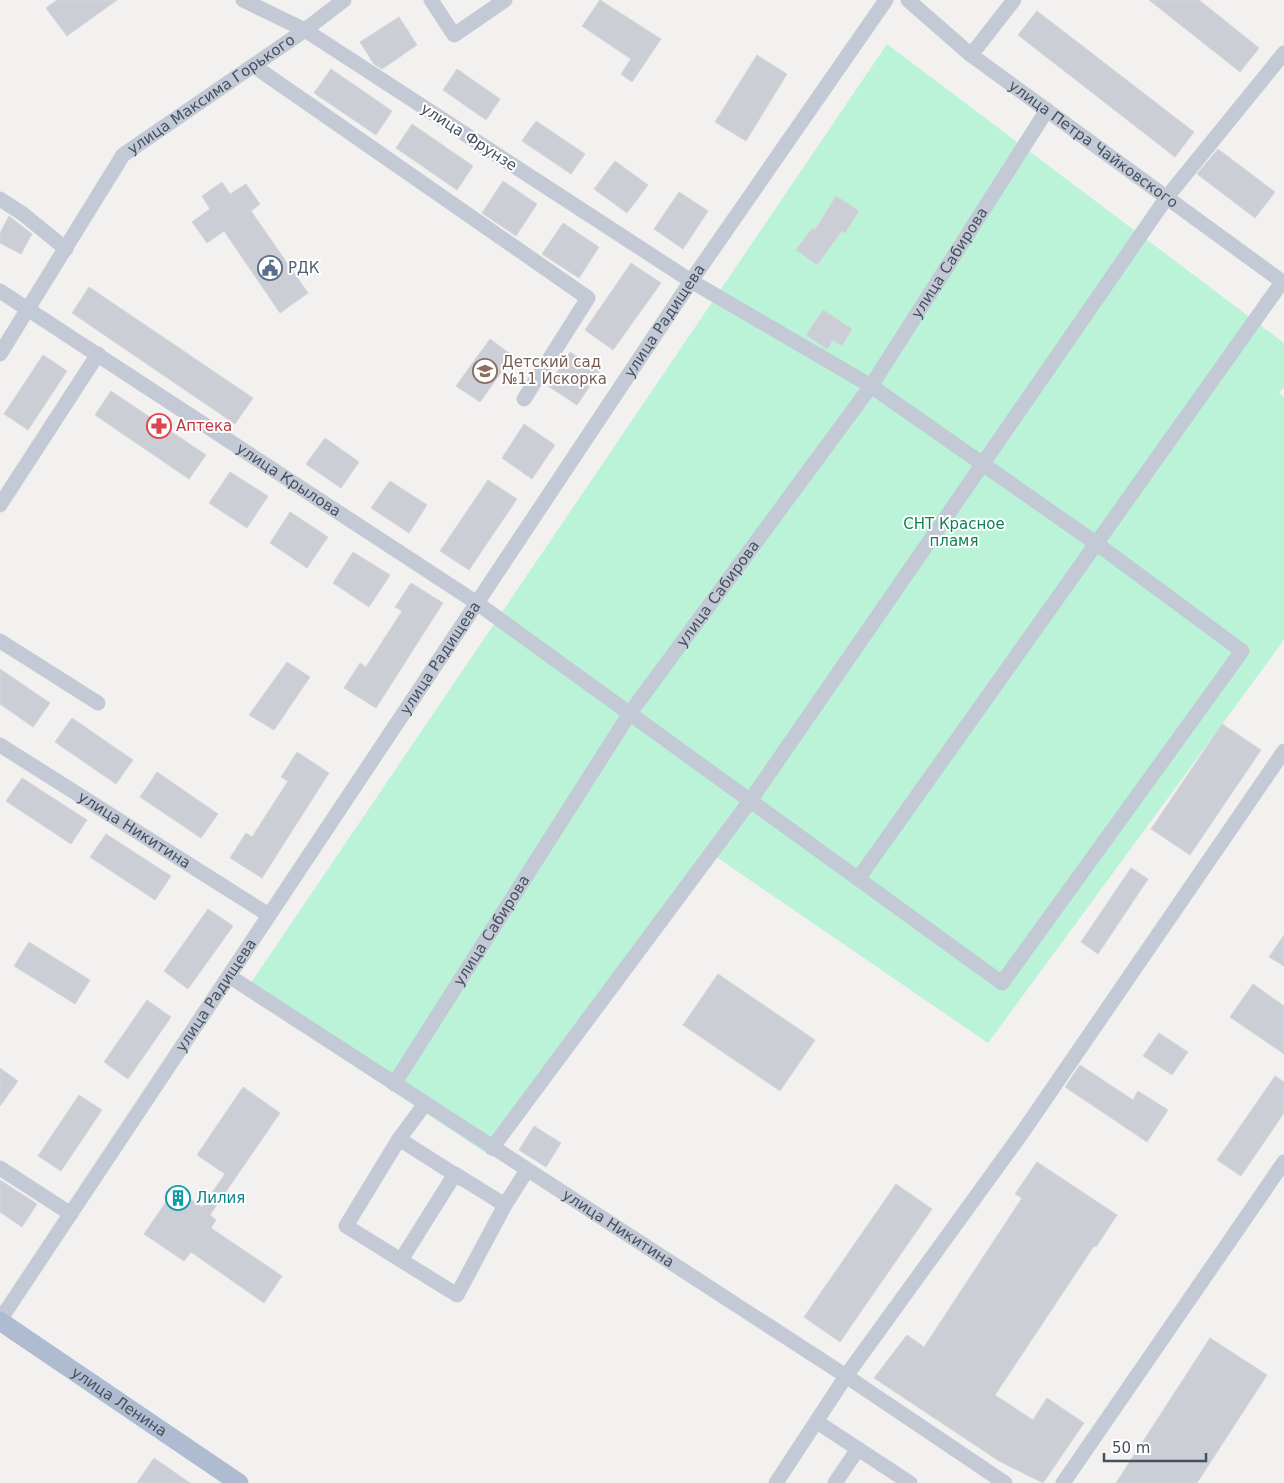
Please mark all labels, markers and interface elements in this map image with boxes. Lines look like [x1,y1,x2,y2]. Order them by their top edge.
street label: улица Максима Горького [124,31,298,158]
street label: улица Петра Чайковского [1005,76,1182,212]
street label: улица Фрунзе [418,99,520,175]
street label: улица Сабирова [908,204,992,322]
public building icon: РДК [257,255,283,281]
place label: РДК [288,259,320,277]
street label: улица Радищева [620,261,709,381]
place label: Детский сад №11 Искорка [502,353,607,388]
school or university icon: Детский сад №11 Искорка [472,358,498,384]
pharmacy icon: Аптека [146,413,172,439]
place label: Аптека [176,417,232,435]
street label: улица Крылова [233,439,344,521]
park label: СНТ Красное пламя [903,515,1005,550]
street label: улица Сабирова [673,537,763,650]
street label: улица Радищева [396,598,484,718]
street label: улица Никитина [75,788,194,872]
street label: улица Сабирова [450,872,534,989]
street label: улица Радищева [172,935,260,1055]
building icon: Лилия [165,1185,191,1211]
street label: улица Никитина [559,1186,678,1271]
place label: Лилия [196,1189,245,1207]
street label: улица Ленина [68,1363,170,1441]
scale bar [1104,1430,1206,1462]
text: 50 m [1112,1439,1150,1457]

